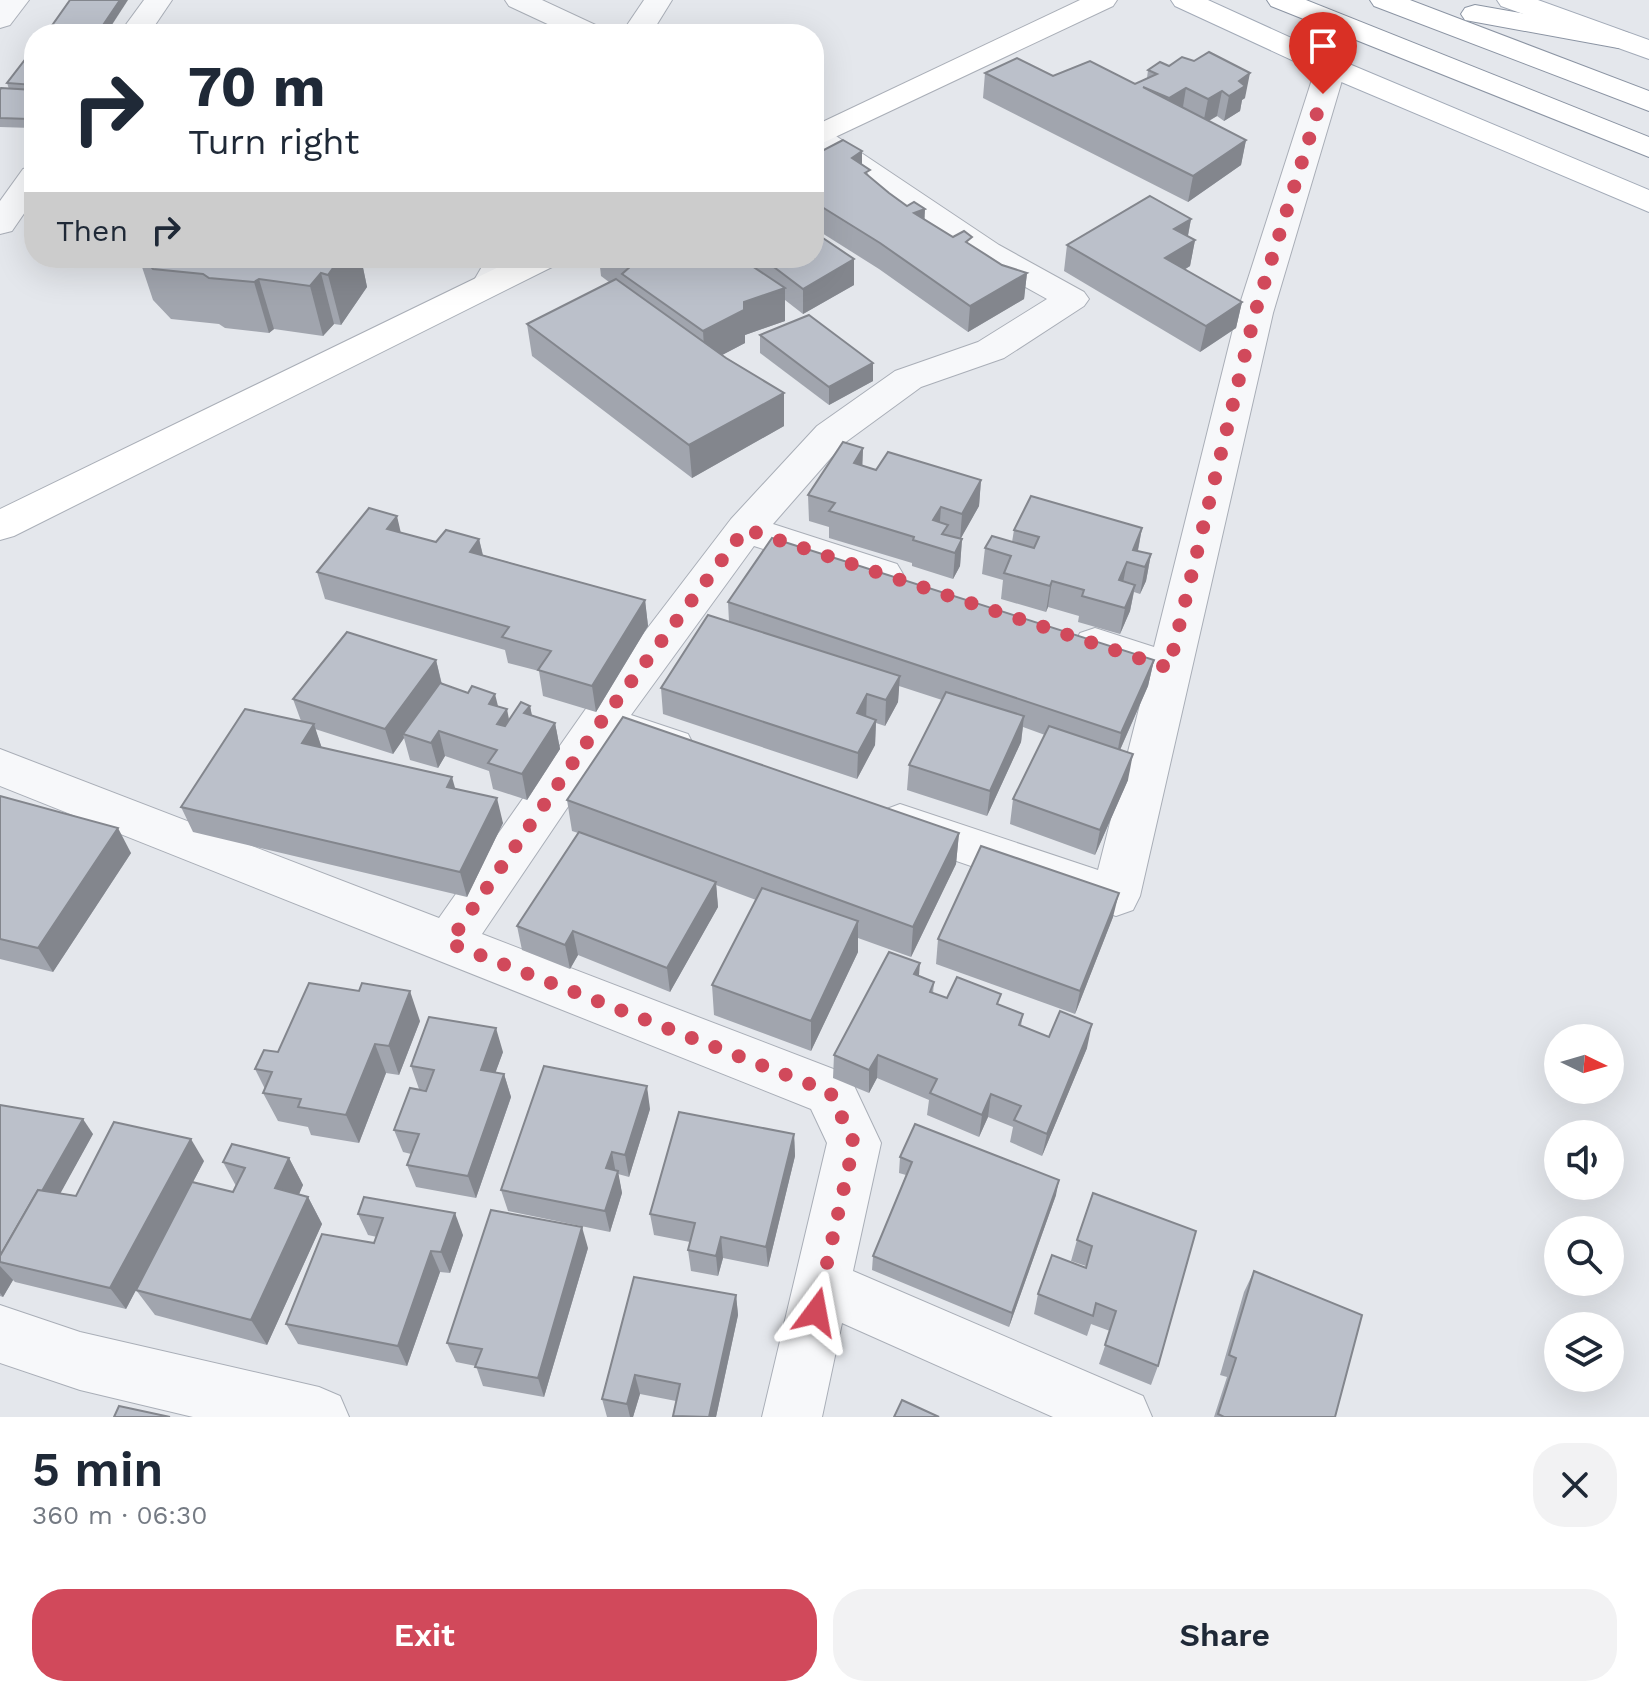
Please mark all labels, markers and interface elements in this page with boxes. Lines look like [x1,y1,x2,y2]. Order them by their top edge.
pin [1289,12,1357,94]
icon: arrive [1301,24,1345,68]
text: 70 m [188,54,325,120]
icon: right [56,56,160,160]
text: Turn right [188,121,359,163]
icon: right [144,208,188,252]
text: Then [56,213,128,248]
north arrow [1544,1024,1624,1104]
map controls [1544,1024,1624,1392]
button: sound [1544,1120,1624,1200]
button: search [1544,1216,1624,1296]
position arrow [774,1270,858,1354]
button: layers [1544,1312,1624,1392]
text: 5 min [32,1441,163,1498]
button: close [1533,1443,1617,1527]
text: 360 m · 06:30 [32,1500,207,1530]
button: Exit [32,1589,817,1681]
button: Share [833,1589,1617,1681]

